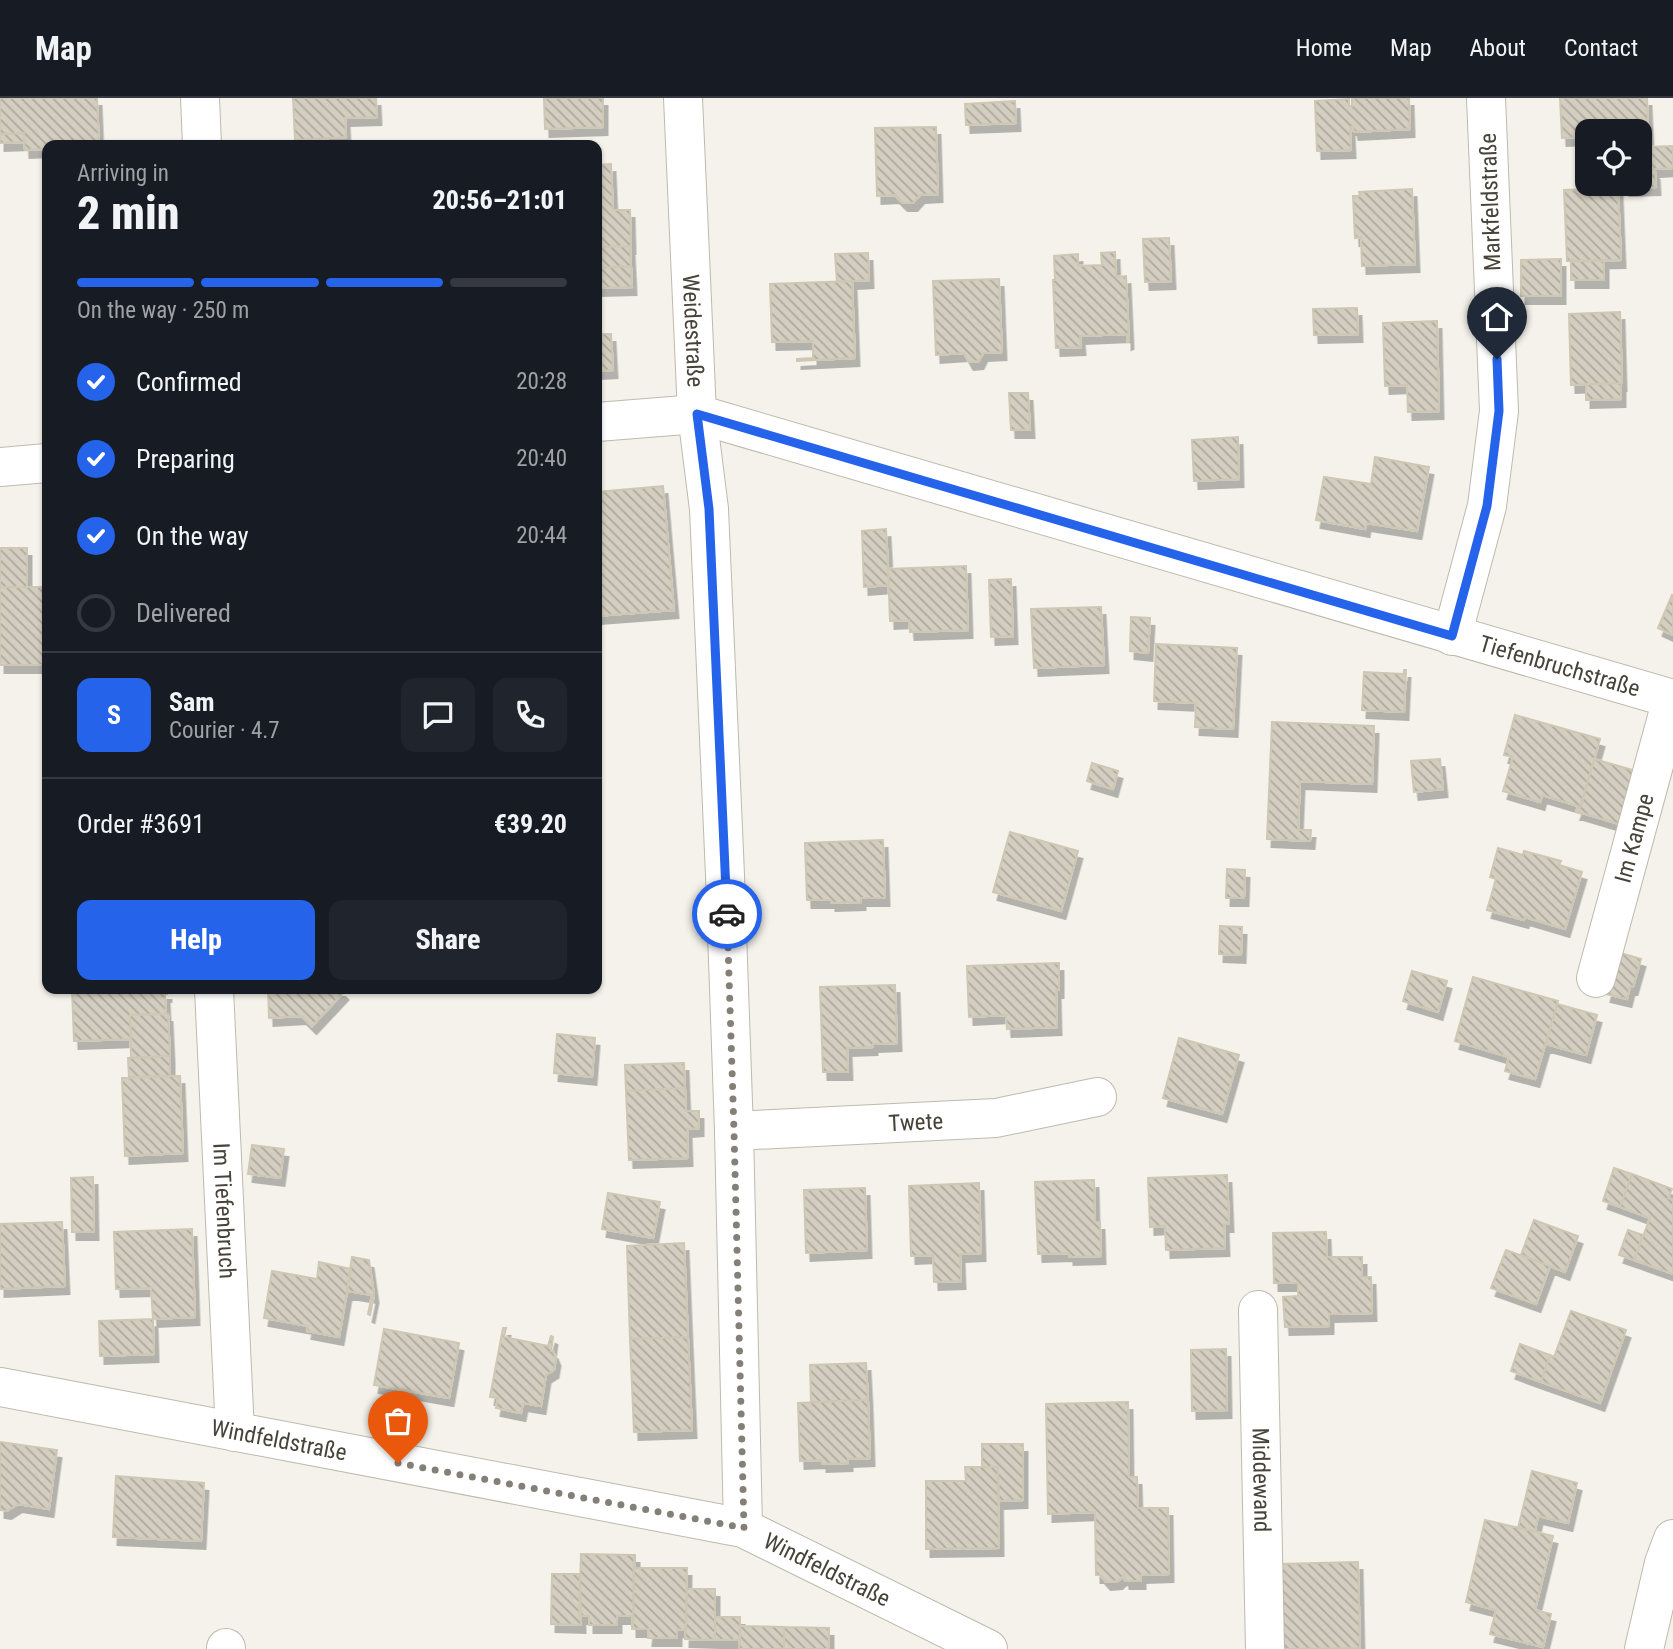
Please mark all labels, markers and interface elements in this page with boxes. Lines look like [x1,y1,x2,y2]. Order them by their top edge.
text: Map [35,29,92,68]
text: Home [1296,34,1352,62]
text: Map [1390,34,1432,62]
text: About [1470,34,1526,62]
text: Contact [1564,34,1638,62]
map controls [1575,119,1652,196]
button: locate [1575,119,1652,196]
street label: Markfeldstraße [1475,133,1506,271]
text: Arriving in [77,160,169,187]
text: 20:56–21:01 [433,185,567,215]
text: 2 min [77,186,180,240]
street label: Weidestraße [677,274,709,388]
pin [1467,287,1527,359]
text: On the way · 250 m [77,297,249,324]
icon: home [1478,298,1516,336]
icon: check [77,363,115,401]
text: Confirmed [136,367,242,397]
text: 20:28 [516,368,567,395]
icon: check [77,440,115,478]
text: Preparing [136,444,235,474]
text: 20:40 [516,445,567,472]
icon: check [77,517,115,555]
text: On the way [136,521,249,551]
text: 20:44 [516,522,567,549]
text: Delivered [136,598,231,628]
street label: Tiefenbruchstraße [1476,630,1643,703]
button: chat [401,678,475,752]
button: phone [493,678,567,752]
text: Sam [169,687,215,717]
text: S [107,700,121,730]
text: Courier · 4.7 [169,717,280,744]
street label: Im Kampe [1610,791,1660,886]
text: Order #3691 [77,809,205,839]
text: €39.20 [494,809,567,839]
courier [692,879,762,949]
icon: car [708,895,746,933]
button: Help [77,900,315,980]
button: Share [329,900,567,980]
street label: Twete [888,1108,944,1137]
street label: Im Tiefenbruch [207,1142,241,1279]
pin [368,1391,428,1463]
icon: bag [379,1402,417,1440]
street label: Windfeldstraße [209,1414,349,1467]
street label: Middewand [1246,1427,1276,1533]
street label: Windfeldstraße [759,1527,894,1613]

